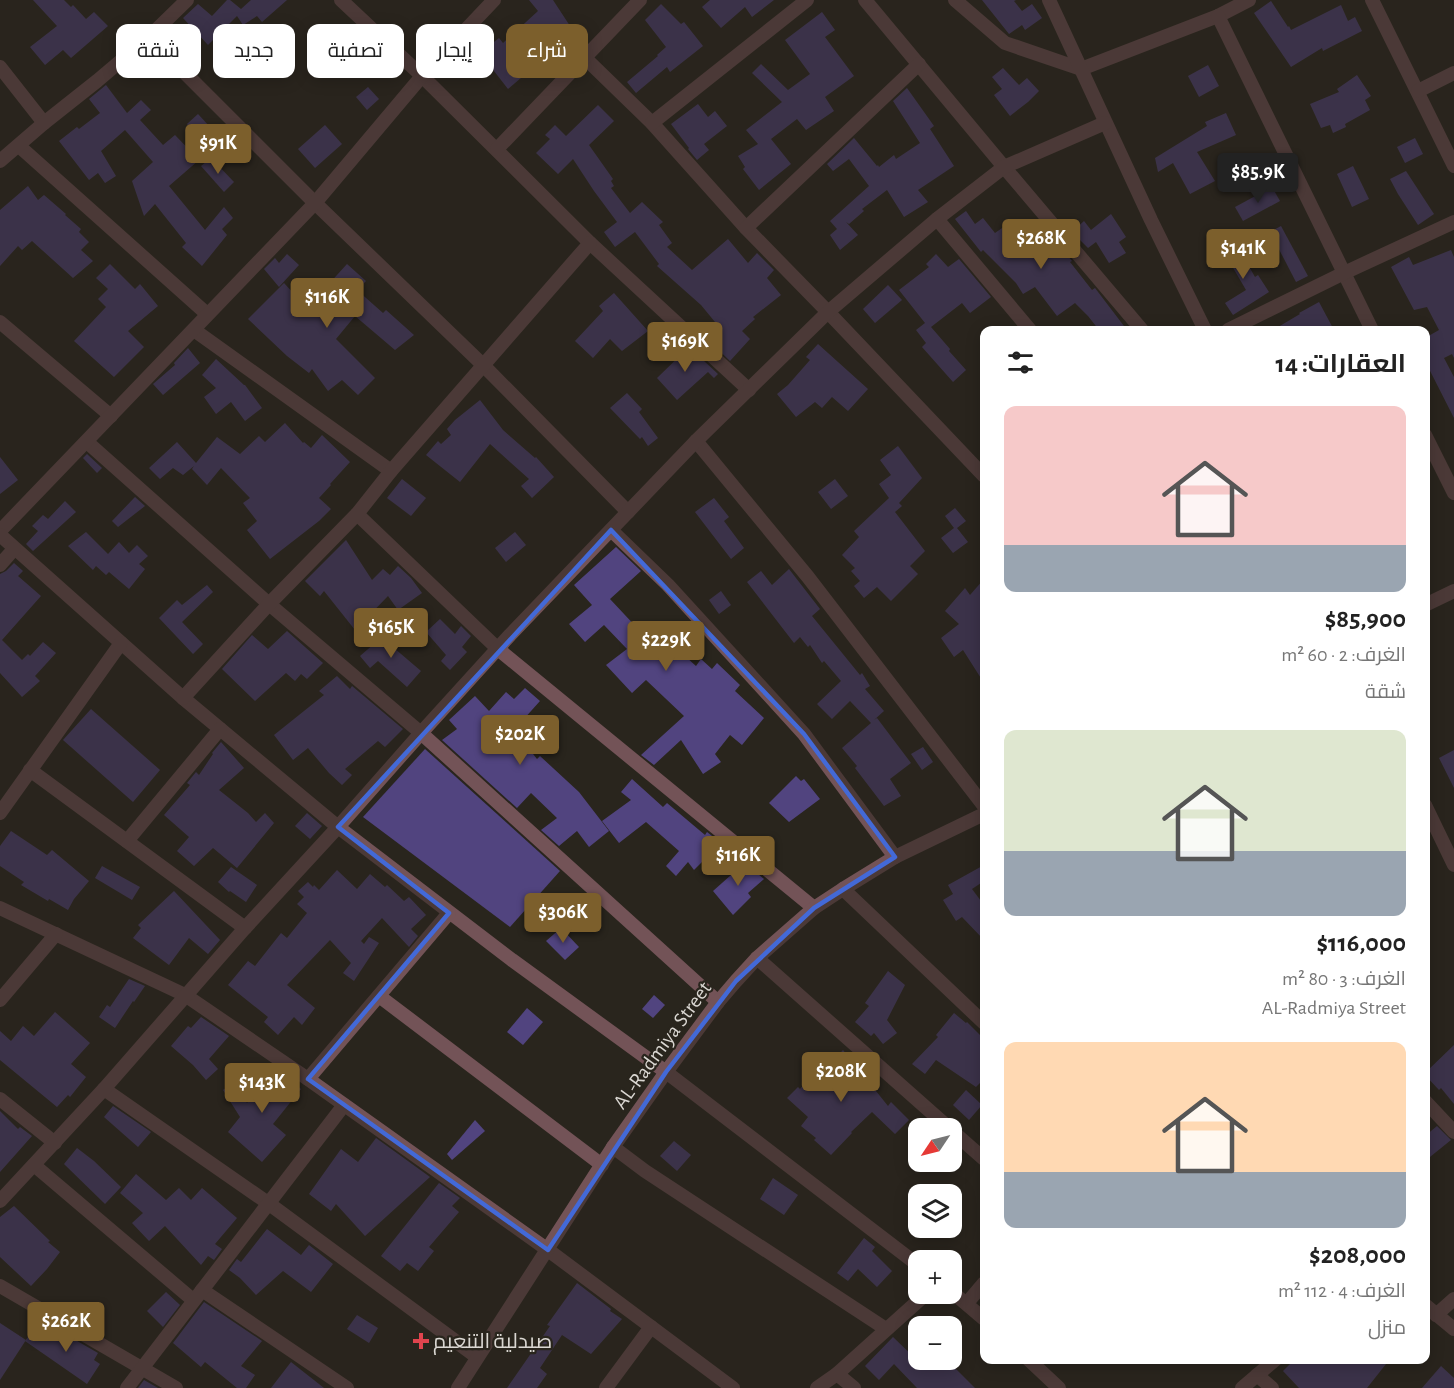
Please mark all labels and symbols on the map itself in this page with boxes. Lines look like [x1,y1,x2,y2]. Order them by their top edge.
pin: $91K [182,124,254,175]
pin: $85.9K [1209,153,1307,204]
pin: $268K [999,219,1083,270]
pin: $141K [1201,229,1285,280]
pin: $116K [285,278,369,329]
pin: $169K [643,322,727,373]
pin: $165K [349,608,433,659]
pin: $229K [624,621,708,672]
pin: $202K [478,715,562,766]
pin: $116K [696,836,780,887]
pin: $306K [521,893,605,944]
street label: AL-Radmiya Street [609,978,716,1113]
pin: $208K [799,1052,883,1103]
pin: $143K [220,1063,304,1114]
north arrow [908,1118,962,1172]
pin: $262K [24,1302,108,1353]
place label: صيدلية التنعيم [433,1331,552,1355]
marker: صيدلية التنعيم [414,1334,428,1348]

